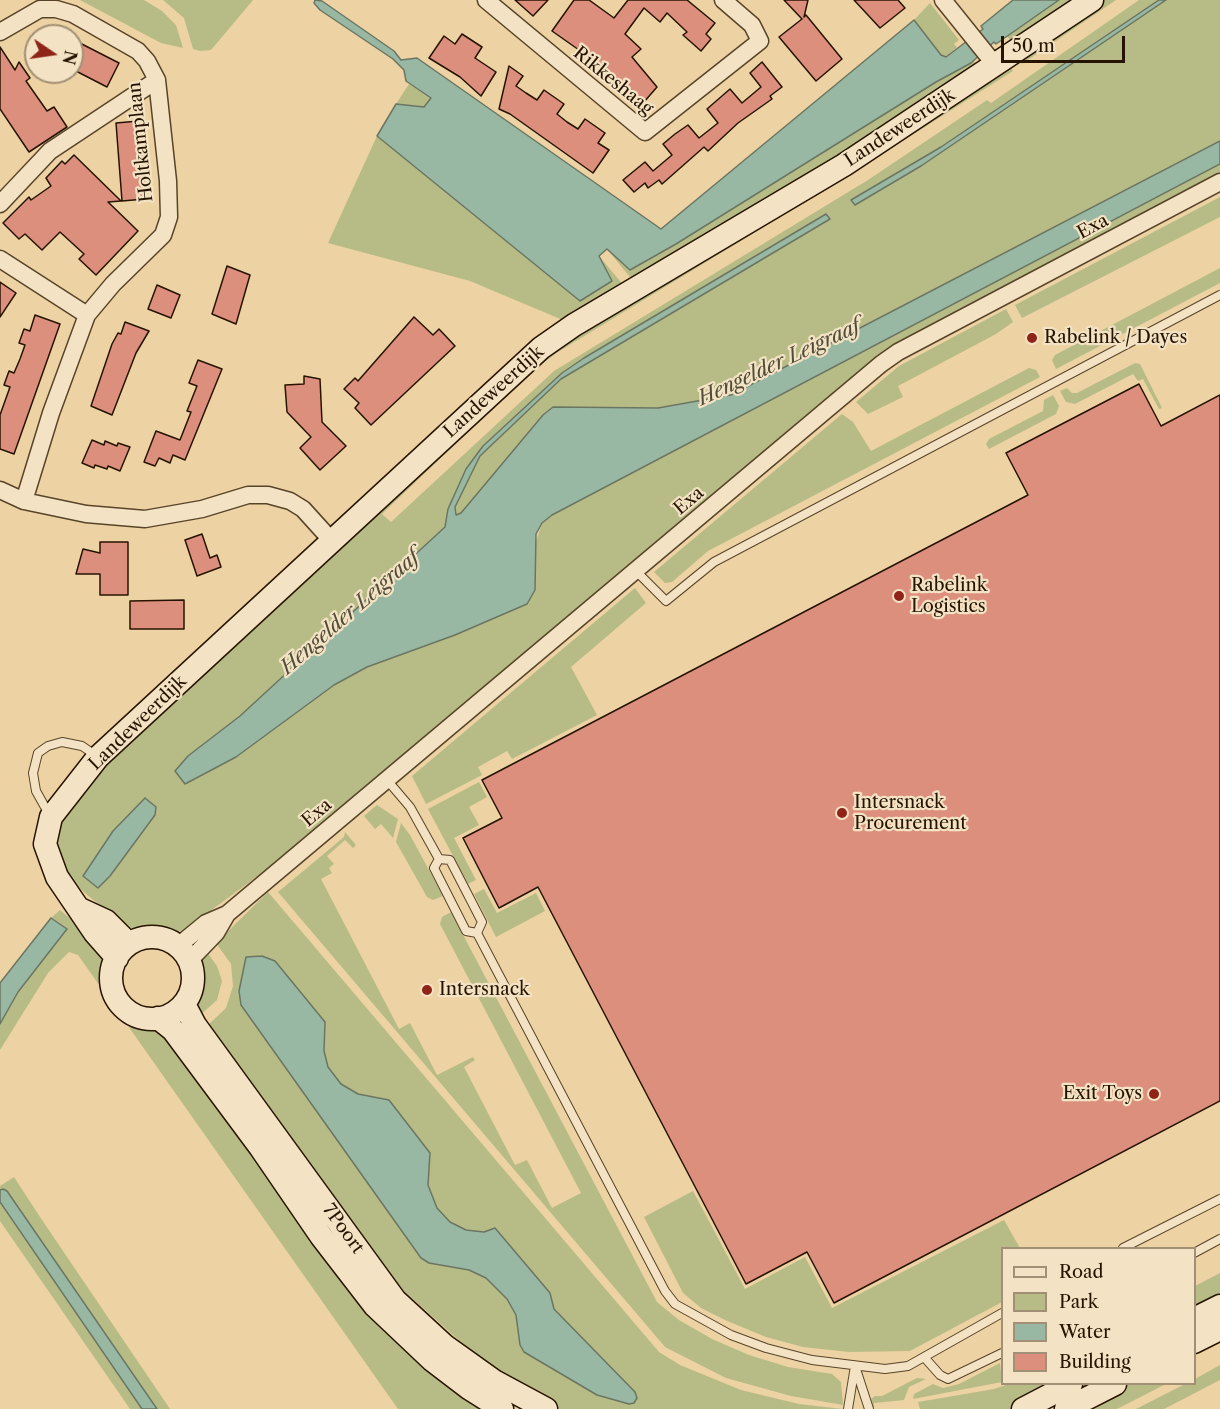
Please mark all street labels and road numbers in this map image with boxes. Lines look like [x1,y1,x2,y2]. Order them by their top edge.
street label: Rikkeshaag [569,42,657,120]
street label: Holtkamplaan [124,81,158,203]
street label: Landeweerdijk [841,84,959,172]
street label: Exa [1074,210,1112,244]
street label: Landeweerdijk [440,341,548,443]
street label: Exa [670,482,708,520]
street label: Landeweerdijk [85,671,191,775]
street label: Exa [298,794,336,832]
street label: 7Poort [318,1200,368,1258]

